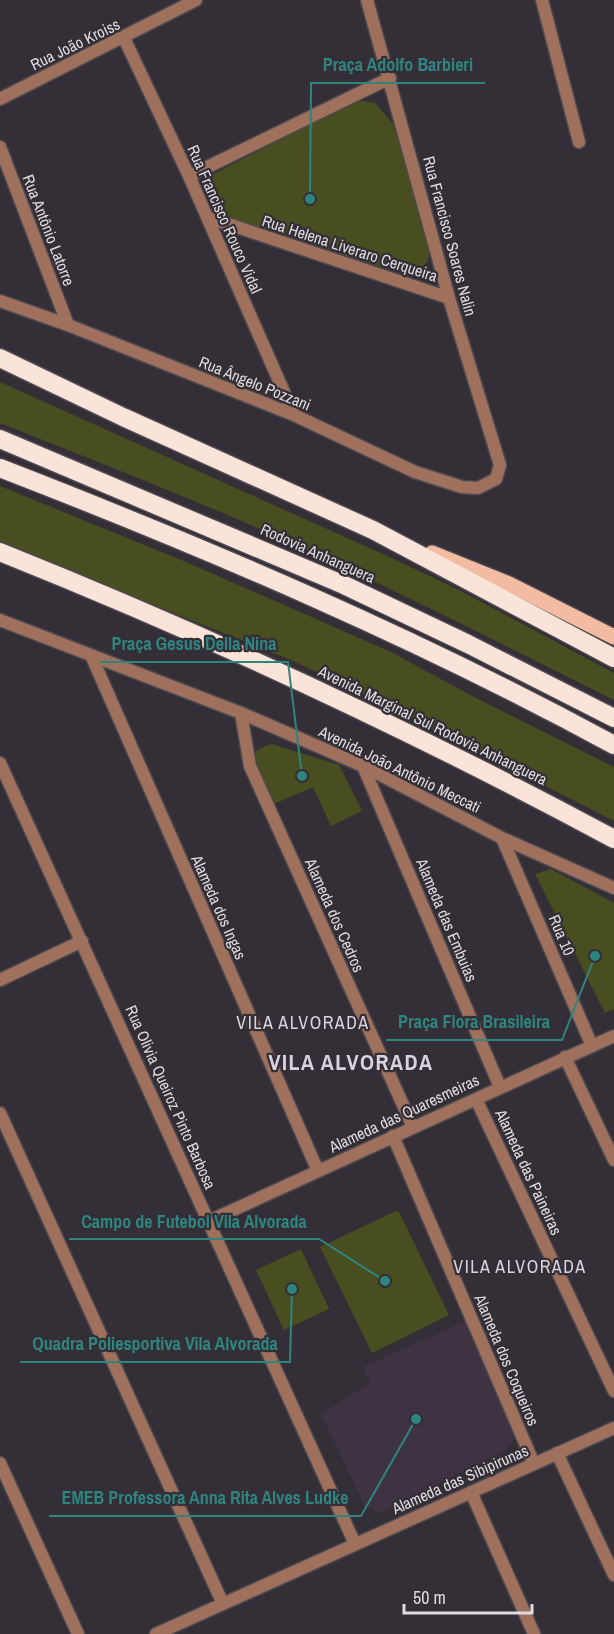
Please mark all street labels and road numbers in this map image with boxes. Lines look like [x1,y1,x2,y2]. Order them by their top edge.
street label: Rua João Kroiss [27,13,123,75]
street label: Rua Francisco Rouco Vidal [182,141,268,297]
street label: Rua Francisco Soares Nalin [418,154,482,318]
street label: Rua Antônio Latorre [18,171,80,289]
street label: Rua Helena Liveraro Cerqueira [260,209,441,287]
street label: Rua Ângelo Pozzani [196,351,314,415]
street label: Rodovia Anhanguera [257,518,379,588]
street label: Avenida Marginal Sul Rodovia Anhanguera [314,659,552,790]
street label: Avenida João Antônio Meccati [314,720,485,818]
street label: Alameda dos Ingas [186,850,252,963]
street label: Alameda dos Cedros [300,854,370,975]
street label: Alameda das Embuias [411,854,483,985]
street label: Rua 10 [544,911,580,959]
street label: Rua Olivia Queiroz Pinto Barbosa [120,1002,222,1193]
street label: Alameda das Quaresmeiras [324,1069,483,1158]
street label: Alameda das Paineiras [490,1105,568,1238]
street label: Alameda dos Coqueiros [469,1290,545,1429]
street label: Alameda das Sibipirunas [387,1439,532,1519]

